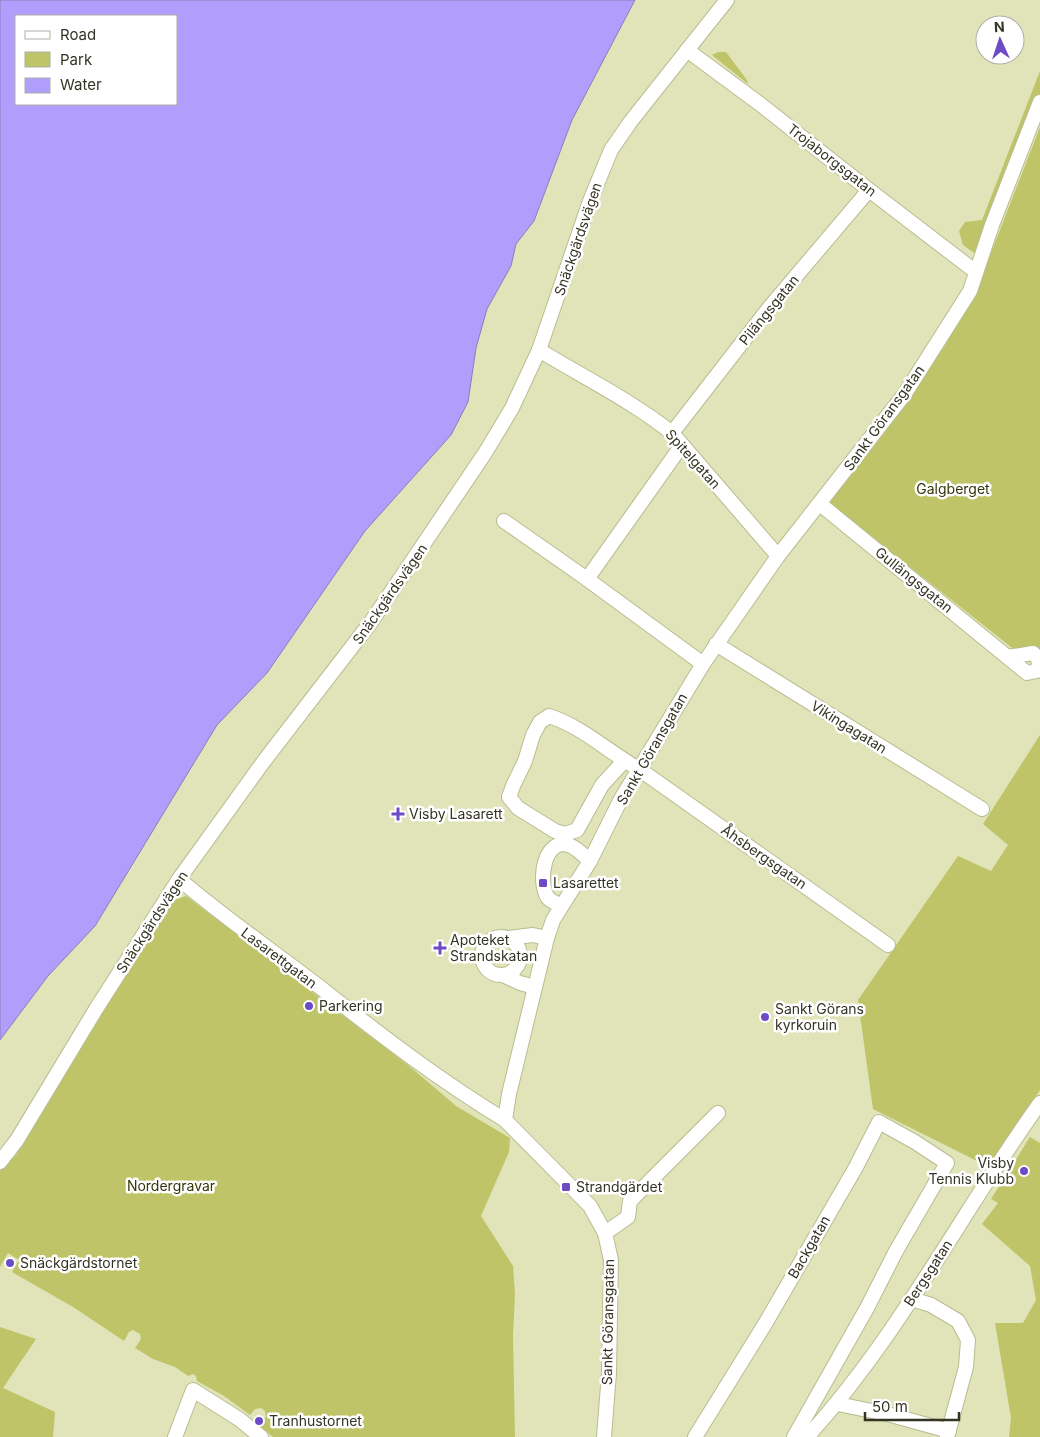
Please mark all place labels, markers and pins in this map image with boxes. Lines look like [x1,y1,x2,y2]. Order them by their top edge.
place label: Visby Lasarett [409,805,503,822]
marker: Visby Lasarett [391,807,405,821]
place label: Lasarettet [553,874,619,891]
marker: Lasarettet [537,877,549,889]
place label: Apoteket Strandskatan [450,931,537,964]
marker: Apoteket Strandskatan [434,942,446,954]
place label: Parkering [319,997,383,1014]
marker: Parkering [303,1000,315,1012]
place label: Sankt Görans kyrkoruin [775,1000,864,1033]
marker: Sankt Görans kyrkoruin [759,1011,771,1023]
place label: Visby Tennis Klubb [928,1154,1014,1187]
marker: Visby Tennis Klubb [1018,1165,1030,1177]
place label: Strandgärdet [576,1178,663,1195]
marker: Strandgärdet [560,1181,572,1193]
place label: Snäckgärdstornet [20,1254,138,1271]
marker: Snäckgärdstornet [4,1257,16,1269]
place label: Tranhustornet [269,1412,362,1429]
marker: Tranhustornet [253,1415,265,1427]

